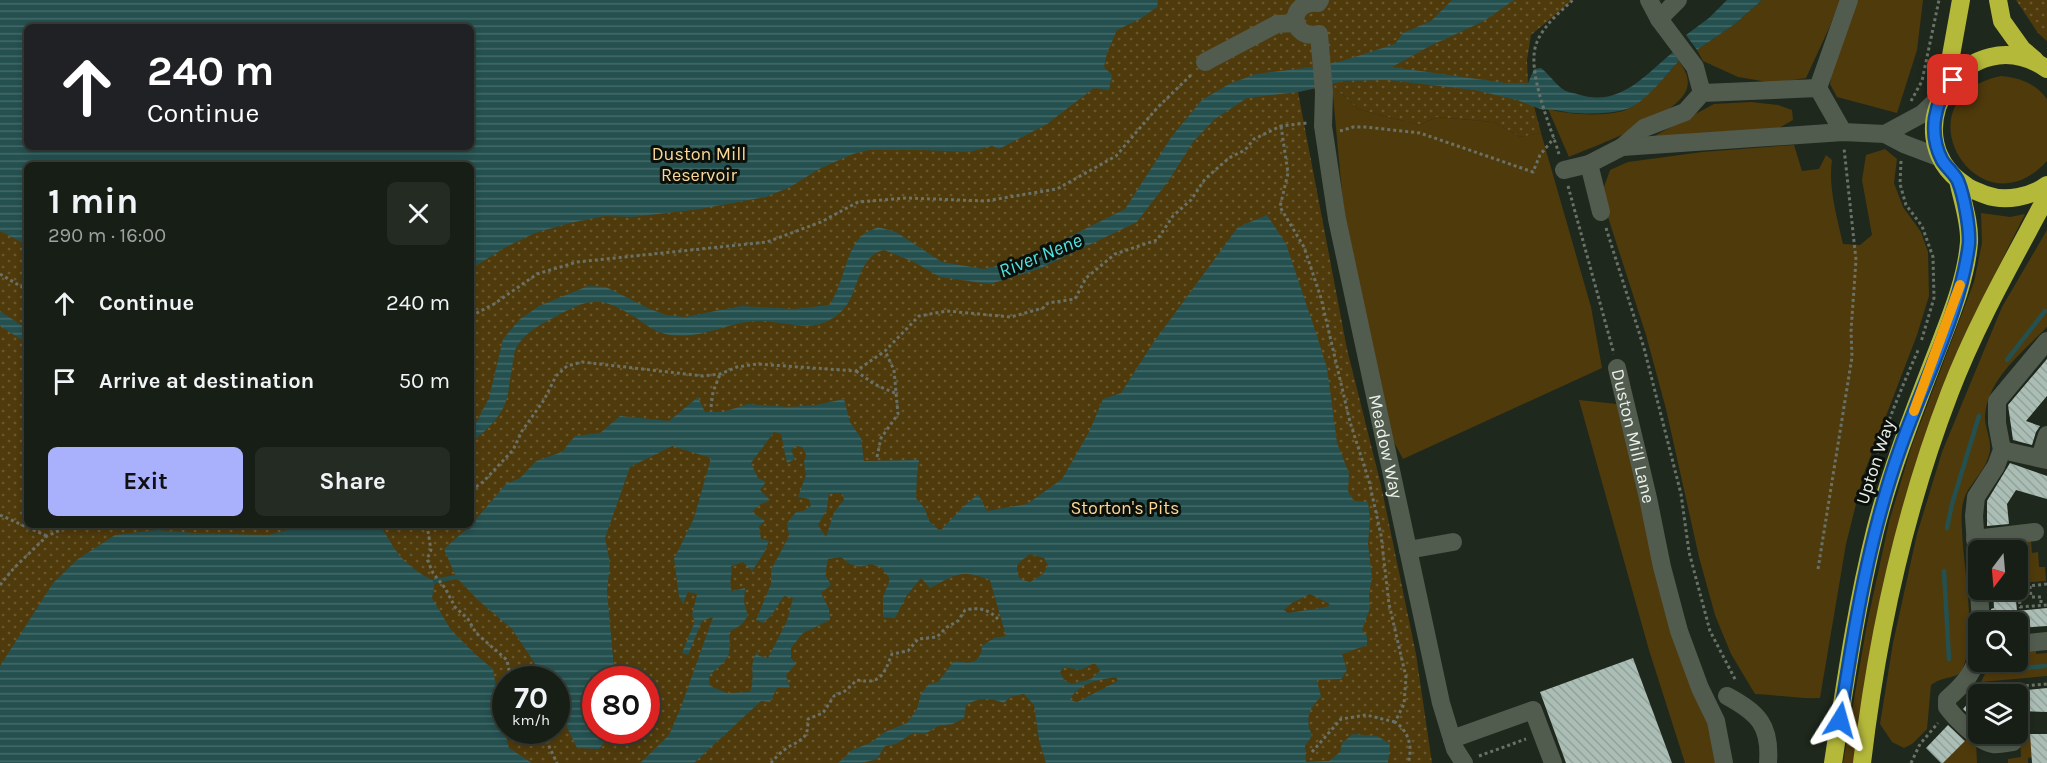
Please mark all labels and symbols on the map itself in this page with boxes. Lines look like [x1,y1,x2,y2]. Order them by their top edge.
pin [1927,54,1978,105]
park label: Duston Mill Reservoir [652,143,746,186]
water label: River Nene [995,228,1085,283]
street label: Duston Mill Lane [1607,367,1660,505]
street label: Meadow Way [1364,392,1408,501]
street label: Upton Way [1851,416,1899,507]
park label: Storton's Pits [1070,497,1180,519]
north arrow [1968,540,2028,600]
speed limit sign: 80 [582,666,660,744]
position arrow [1808,688,1872,752]

